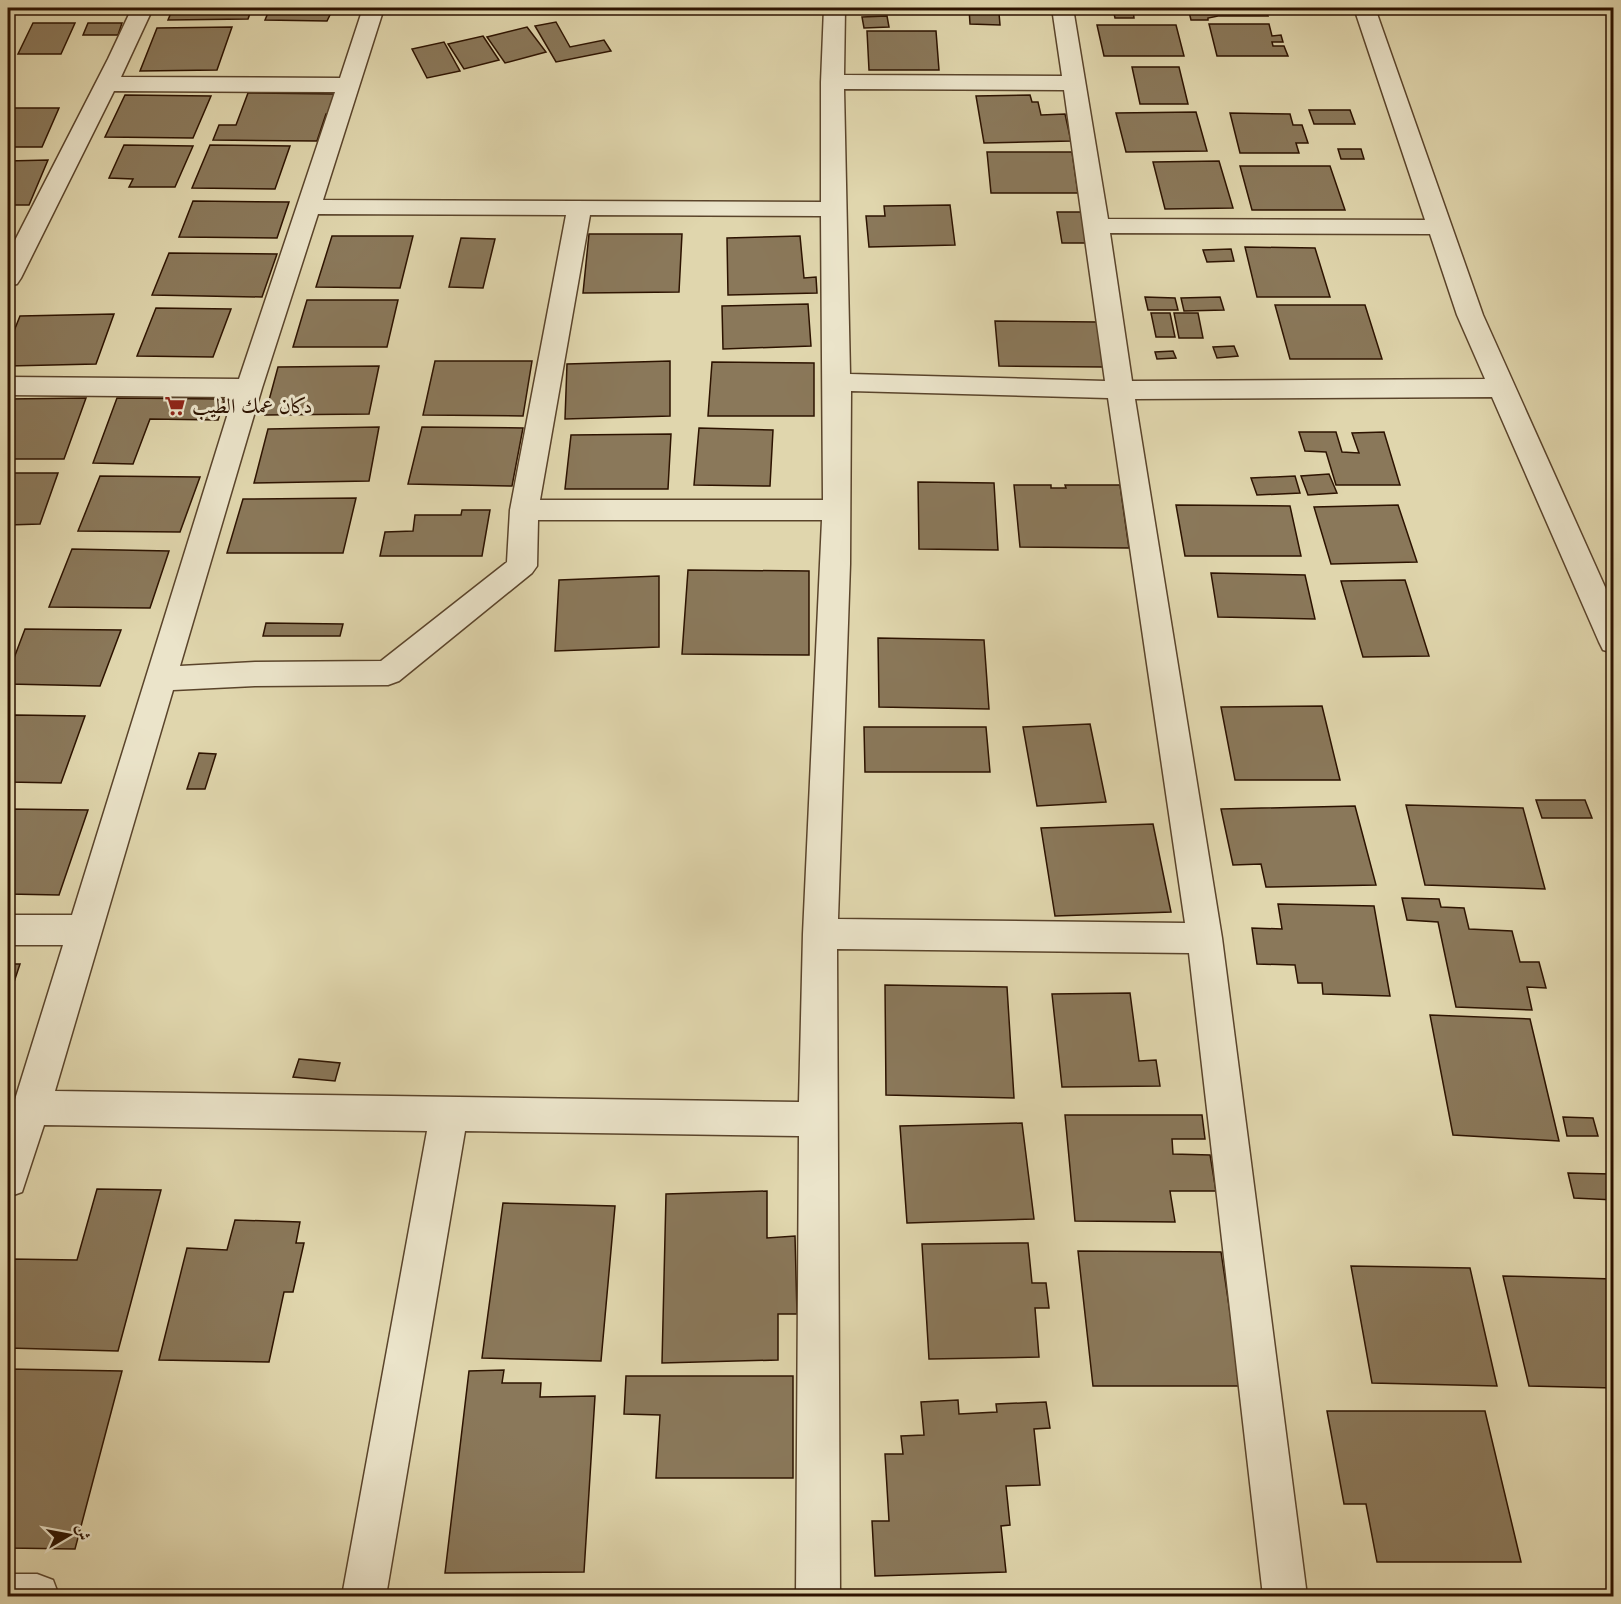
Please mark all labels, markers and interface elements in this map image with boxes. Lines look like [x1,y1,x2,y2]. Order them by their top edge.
place label: دكان عمك الطيب [192,392,312,421]
supermarket icon: دكان عمك الطيب [163,394,187,418]
north arrow [39,1505,99,1565]
text: ش [71,1523,95,1542]

